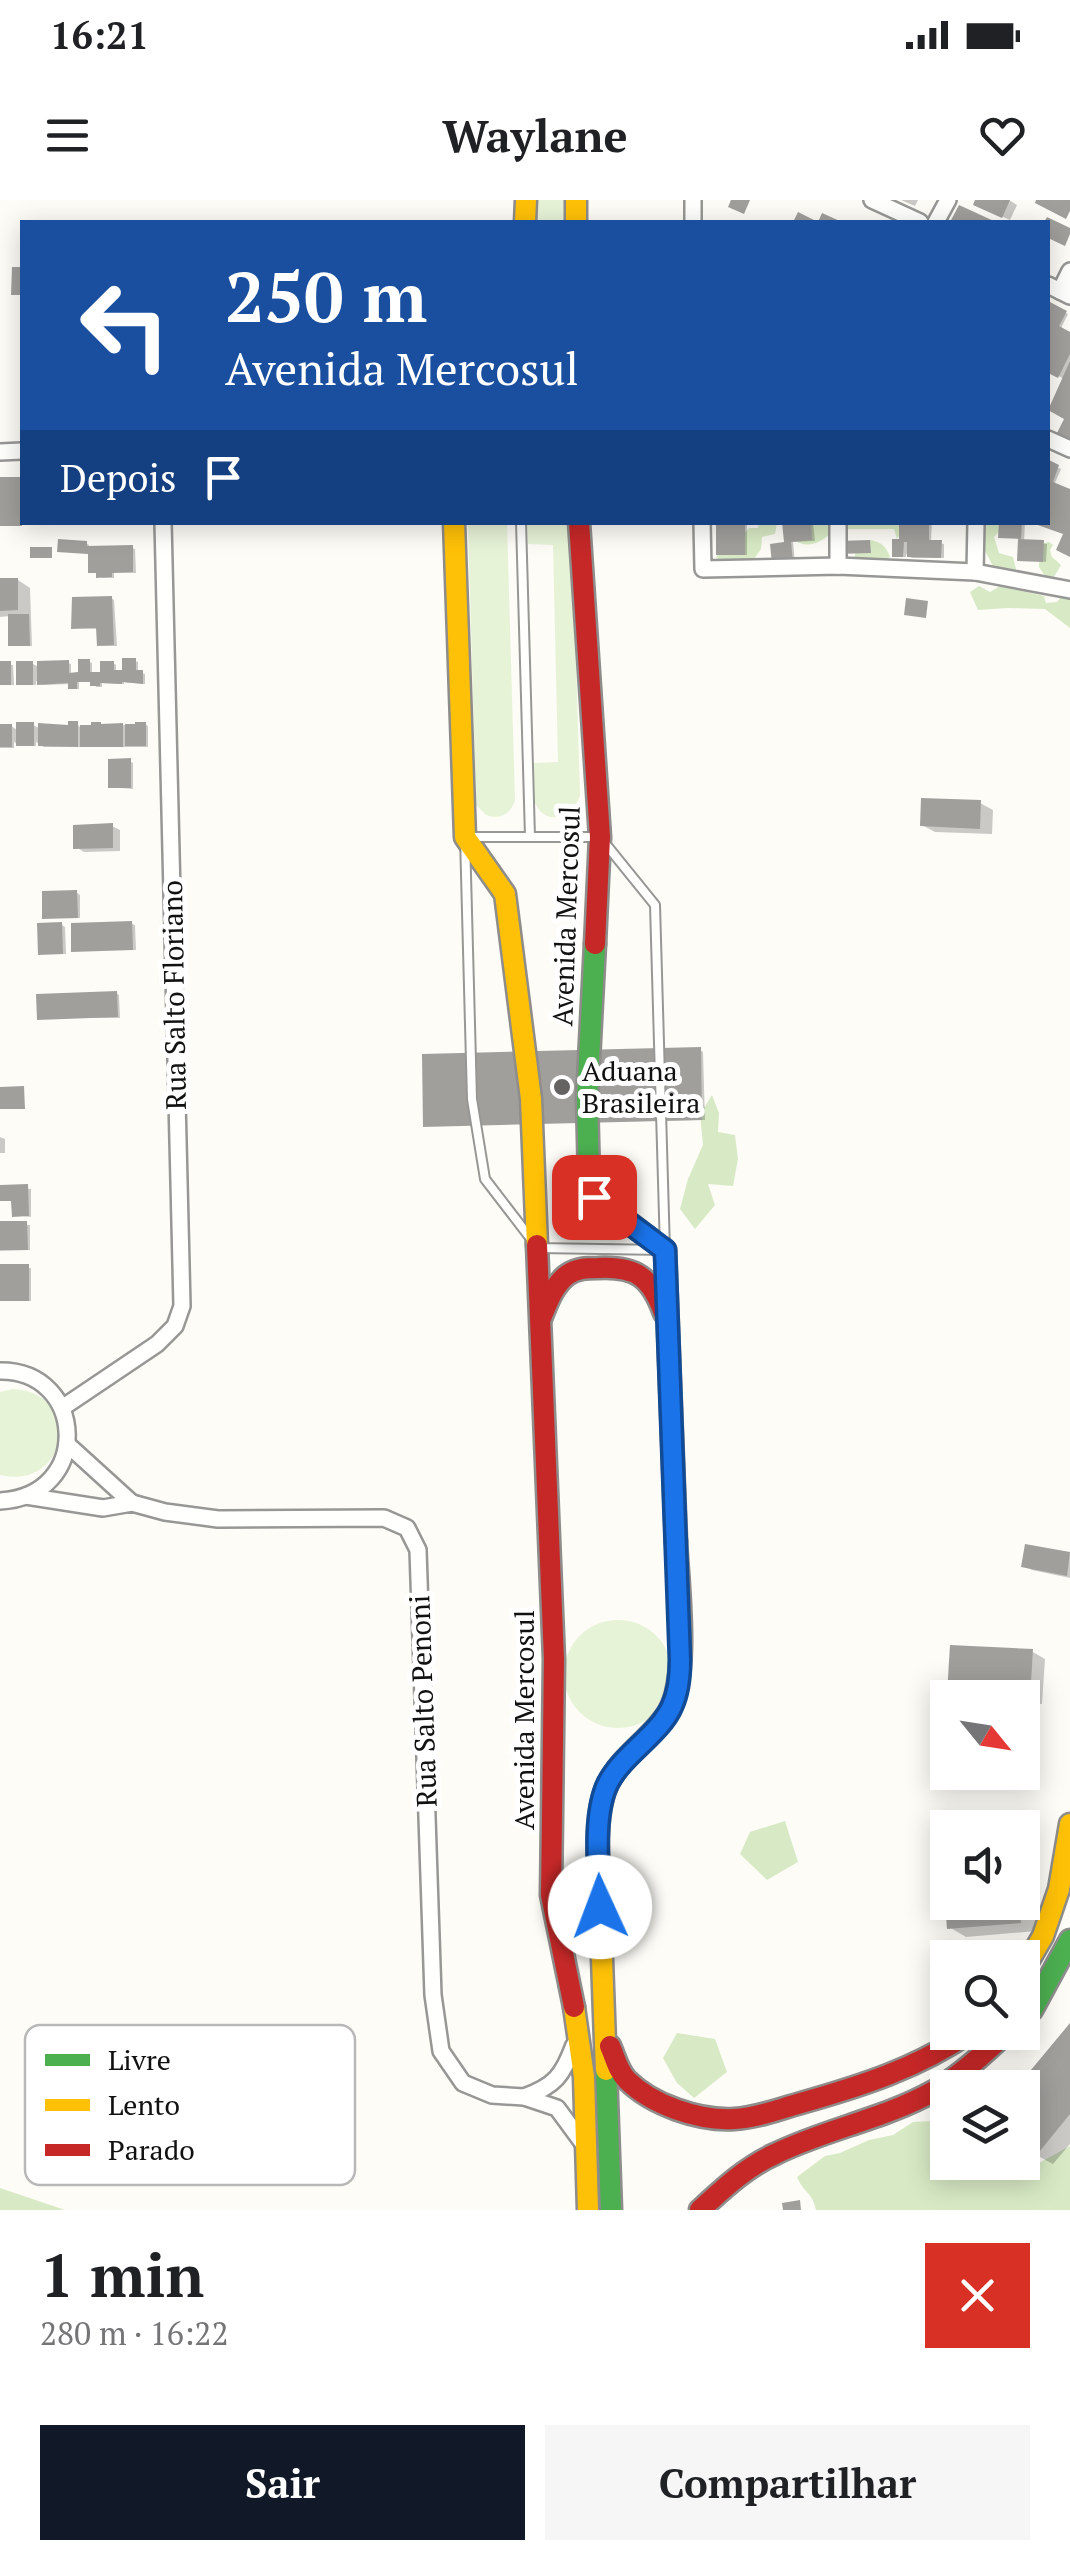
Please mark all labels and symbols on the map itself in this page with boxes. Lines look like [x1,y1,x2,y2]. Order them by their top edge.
street label: Avenida Mercosul [543,805,588,1027]
street label: Rua Salto Floriano [153,880,194,1110]
place label: Aduana Brasileira [582,1052,701,1121]
marker: Aduana Brasileira [551,1076,573,1098]
pin [552,1155,637,1240]
street label: Rua Salto Penoni [400,1594,445,1808]
street label: Avenida Mercosul [505,1610,542,1830]
north arrow [930,1680,1040,1790]
position arrow [548,1855,652,1959]
legend [25,2025,355,2185]
text: Livre [108,2041,171,2078]
text: Lento [108,2086,180,2123]
text: Parado [108,2131,195,2168]

